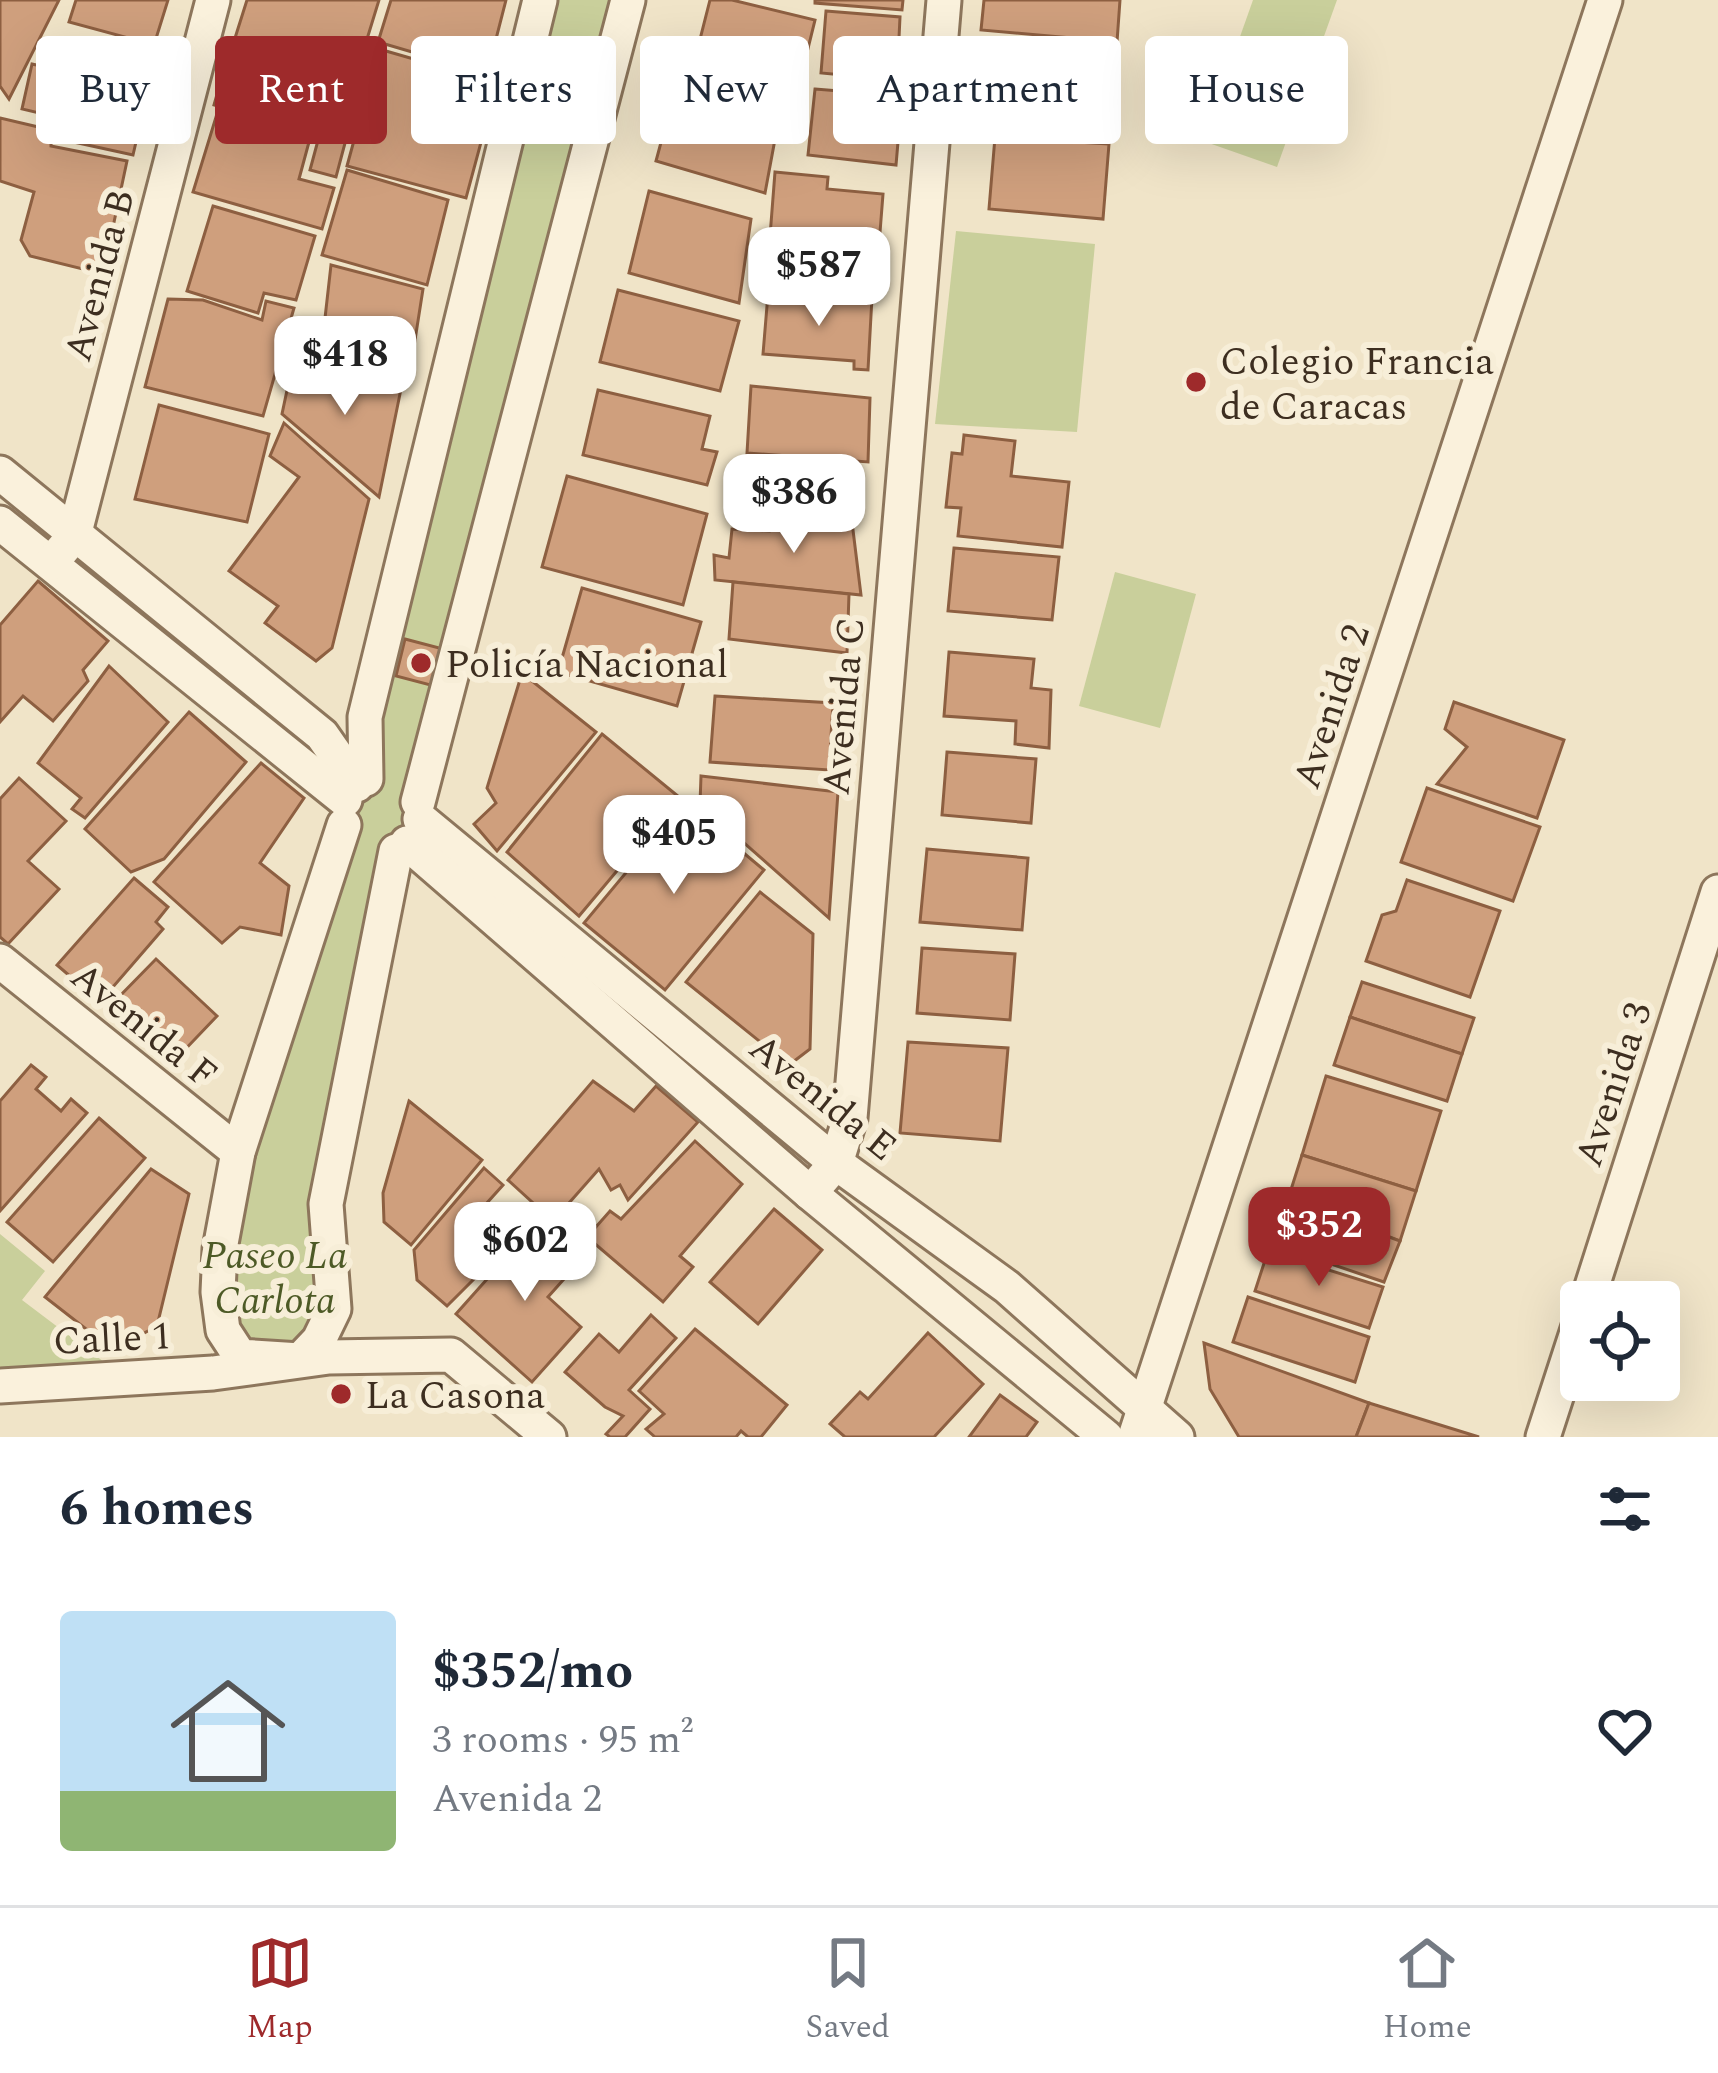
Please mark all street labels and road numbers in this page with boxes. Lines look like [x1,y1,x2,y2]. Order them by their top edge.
street label: Avenida B [49,183,152,368]
street label: Avenida C [807,615,882,798]
street label: Avenida 2 [1278,617,1387,797]
street label: Avenida F [57,948,230,1104]
street label: Avenida 3 [1560,995,1669,1175]
street label: Avenida E [735,1020,909,1176]
street label: Calle 1 [52,1307,173,1372]

